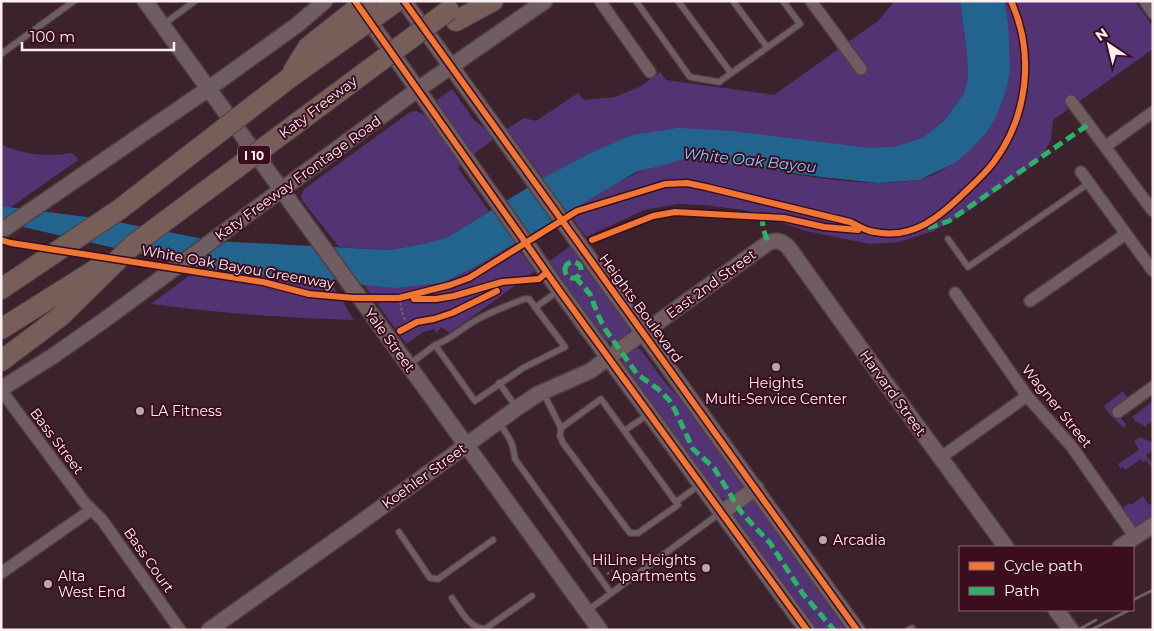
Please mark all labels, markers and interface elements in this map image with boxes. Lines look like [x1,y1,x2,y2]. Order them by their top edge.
scale bar [22,20,175,52]
north arrow [1084,20,1134,70]
text: N [1092,24,1111,45]
text: 100 m [30,27,75,46]
street label: Katy Freeway [275,72,361,142]
street label: Katy Freeway Frontage Road [211,112,385,244]
water label: White Oak Bayou [683,144,817,176]
road number: I 10 [238,146,270,164]
street label: White Oak Bayou Greenway [140,241,336,293]
street label: East 2nd Street [663,245,760,323]
street label: Heights Boulevard [595,250,687,366]
street label: Yale Street [361,305,419,376]
street label: Harvard Street [856,346,930,440]
marker: Heights Multi-Service Center [770,361,782,373]
street label: Wagner Street [1018,361,1096,452]
place label: Heights Multi-Service Center [705,374,847,408]
place label: LA Fitness [150,402,222,420]
street label: Bass Street [26,404,88,478]
marker: LA Fitness [134,405,146,417]
street label: Koehler Street [378,439,470,513]
street label: Bass Court [120,524,178,596]
place label: Arcadia [833,531,886,549]
marker: Arcadia [817,534,829,546]
legend [959,546,1134,611]
place label: HiLine Heights Apartments [592,551,696,585]
text: Cycle path [1004,556,1083,575]
marker: HiLine Heights Apartments [700,562,712,574]
place label: Alta West End [58,567,126,601]
marker: Alta West End [42,578,54,590]
text: Path [1004,581,1040,600]

